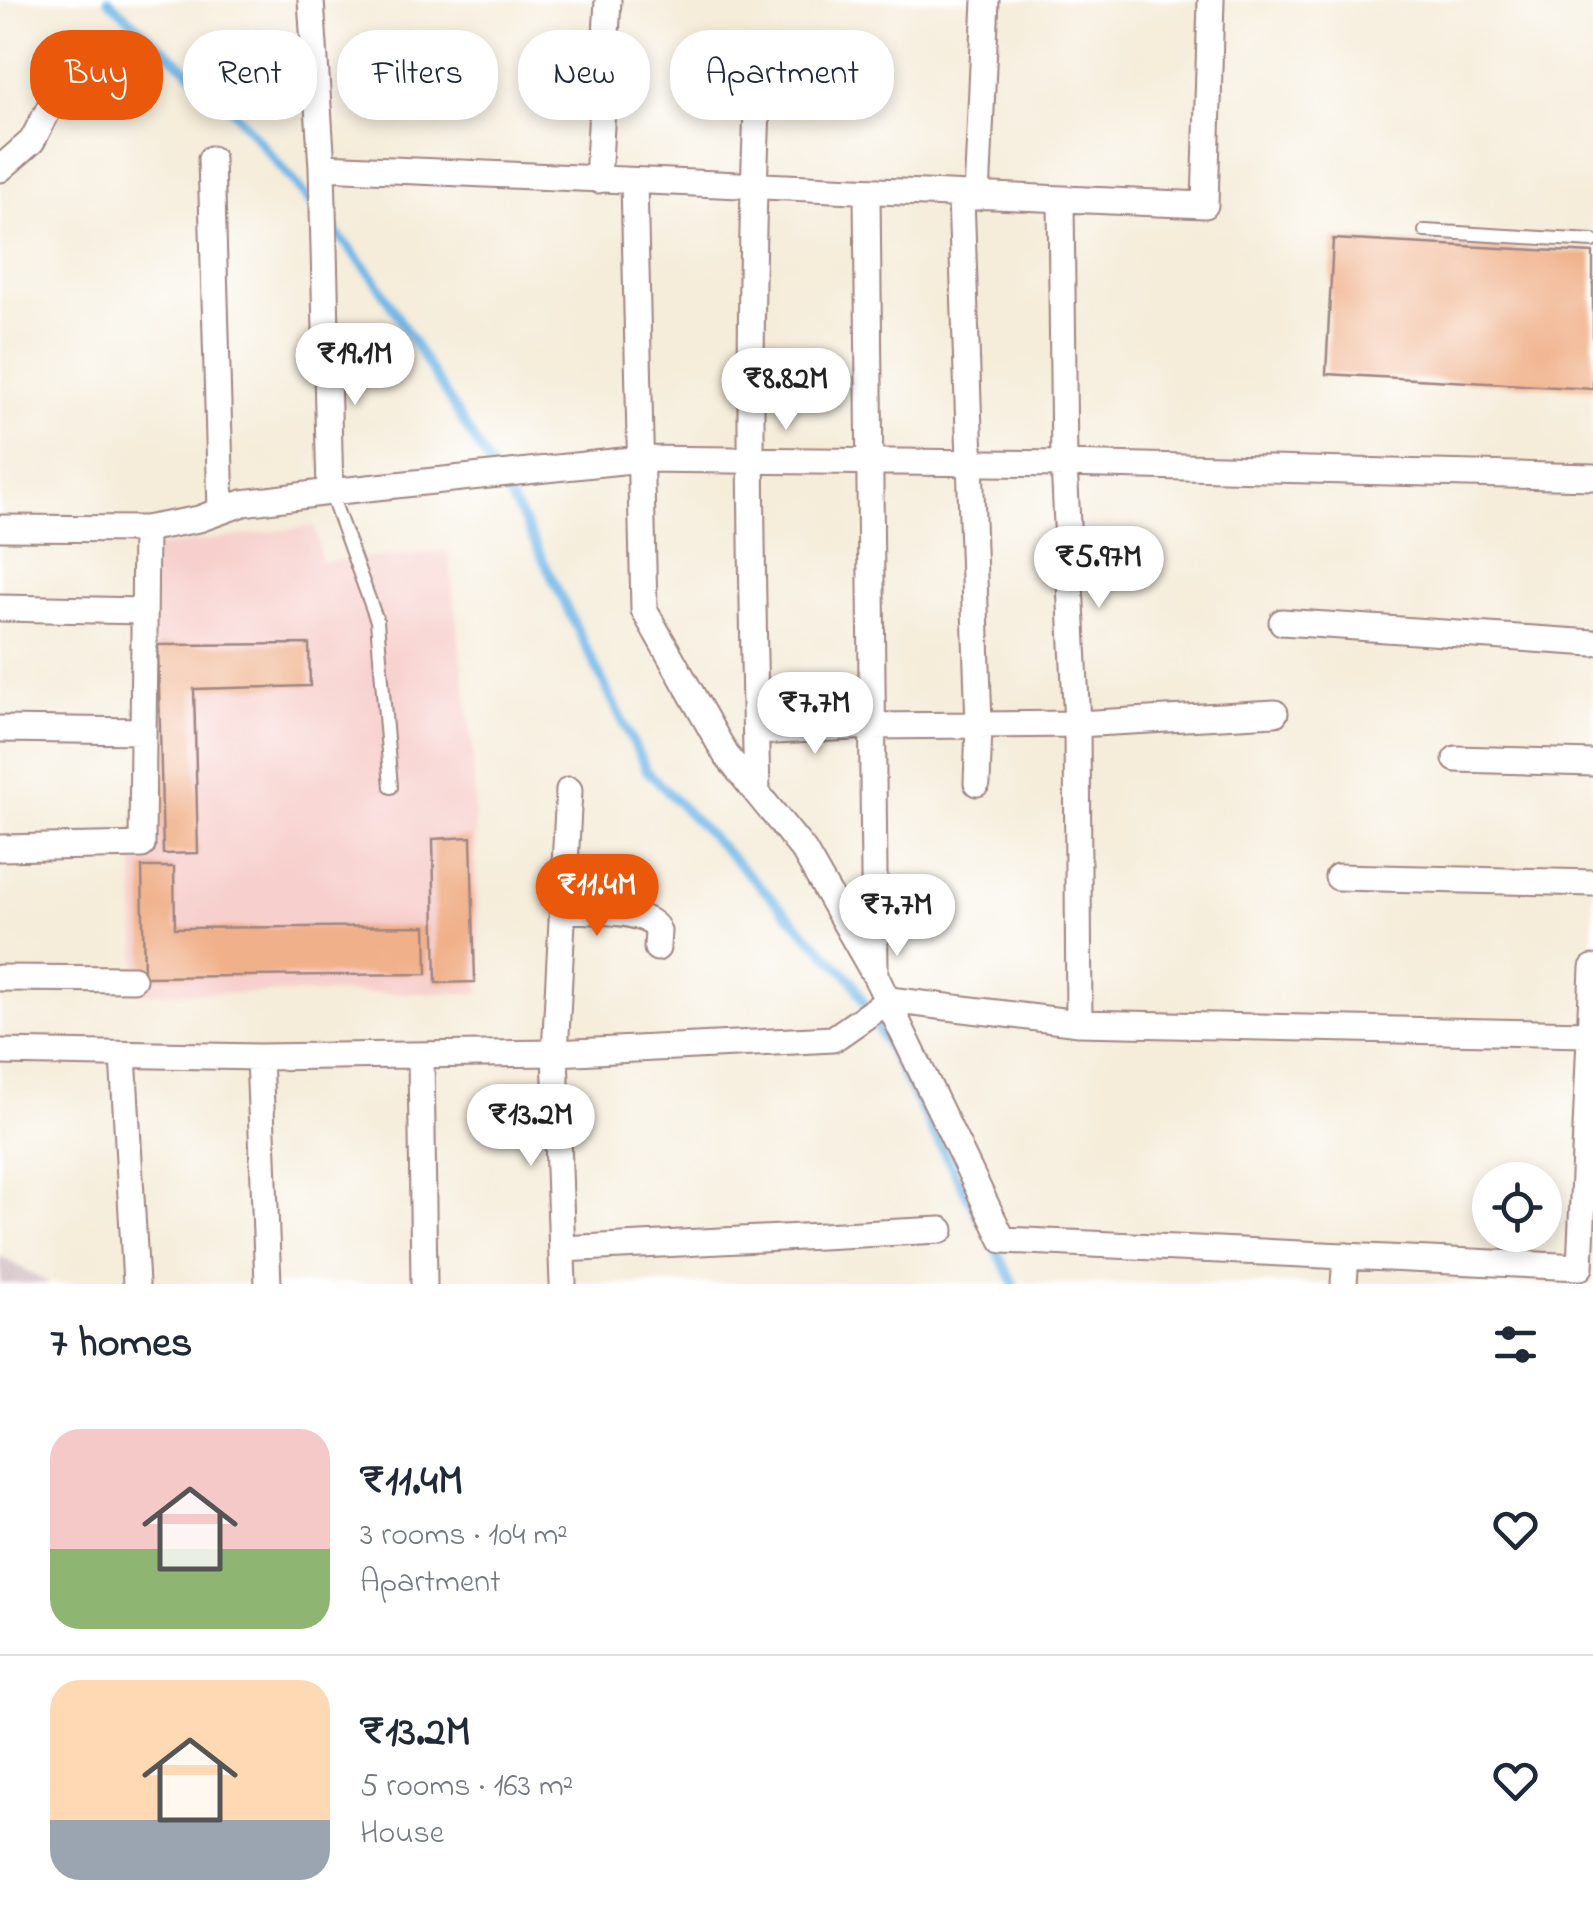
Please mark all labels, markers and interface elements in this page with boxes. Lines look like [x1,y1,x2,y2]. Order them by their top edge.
chip: Buy [30,30,163,120]
chip: Rent [183,30,317,120]
chip: Filters [337,30,498,120]
chip: New [518,30,650,120]
chip: Apartment [670,30,894,120]
pin: ₹19.1M [274,323,436,408]
text: ₹19.1M [317,332,393,379]
pin: ₹8.82M [705,348,867,433]
text: ₹8.82M [743,357,829,404]
pin: ₹5.97M [1018,526,1180,611]
text: ₹5.97M [1056,535,1142,582]
pin: ₹7.7M [745,672,885,757]
text: ₹7.7M [779,681,851,728]
pin: ₹11.4M [516,854,678,939]
text: ₹11.4M [558,863,636,910]
pin: ₹7.7M [827,874,967,959]
text: ₹7.7M [861,883,933,930]
pin: ₹13.2M [450,1084,612,1169]
text: ₹13.2M [489,1093,573,1140]
map controls [1472,1162,1562,1252]
button: locate [1472,1162,1562,1252]
text: 7 homes [50,1314,192,1375]
icon: filters [1488,1317,1543,1372]
text: ₹11.4M [360,1452,463,1513]
icon: home [130,1469,250,1589]
icon: heart [1488,1502,1543,1557]
text: 3 rooms · 104 m² [360,1513,568,1560]
text: Apartment [360,1560,501,1607]
text: ₹13.2M [360,1703,471,1764]
icon: home [130,1720,250,1840]
icon: heart [1488,1753,1543,1808]
text: 5 rooms · 163 m² [360,1764,573,1811]
text: House [360,1811,444,1858]

